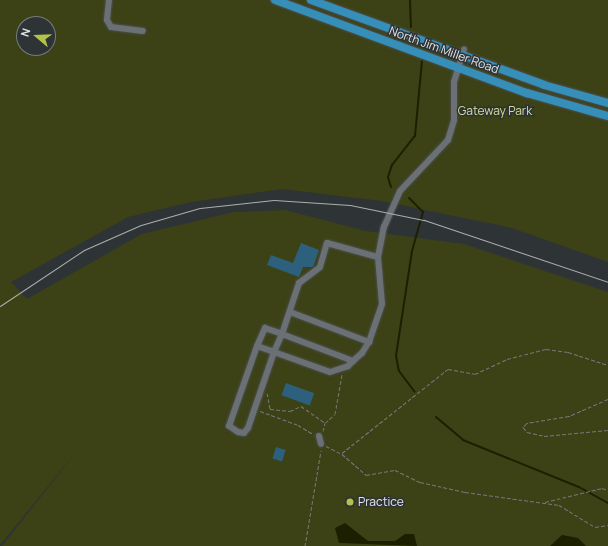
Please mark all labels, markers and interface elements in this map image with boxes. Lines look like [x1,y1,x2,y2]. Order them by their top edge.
north arrow [16,16,56,56]
street label: North Jim Miller Road [387,23,501,77]
text: N [17,26,34,38]
park label: Gateway Park [458,104,532,118]
place label: Practice [358,495,404,509]
marker: Practice [345,497,355,507]

